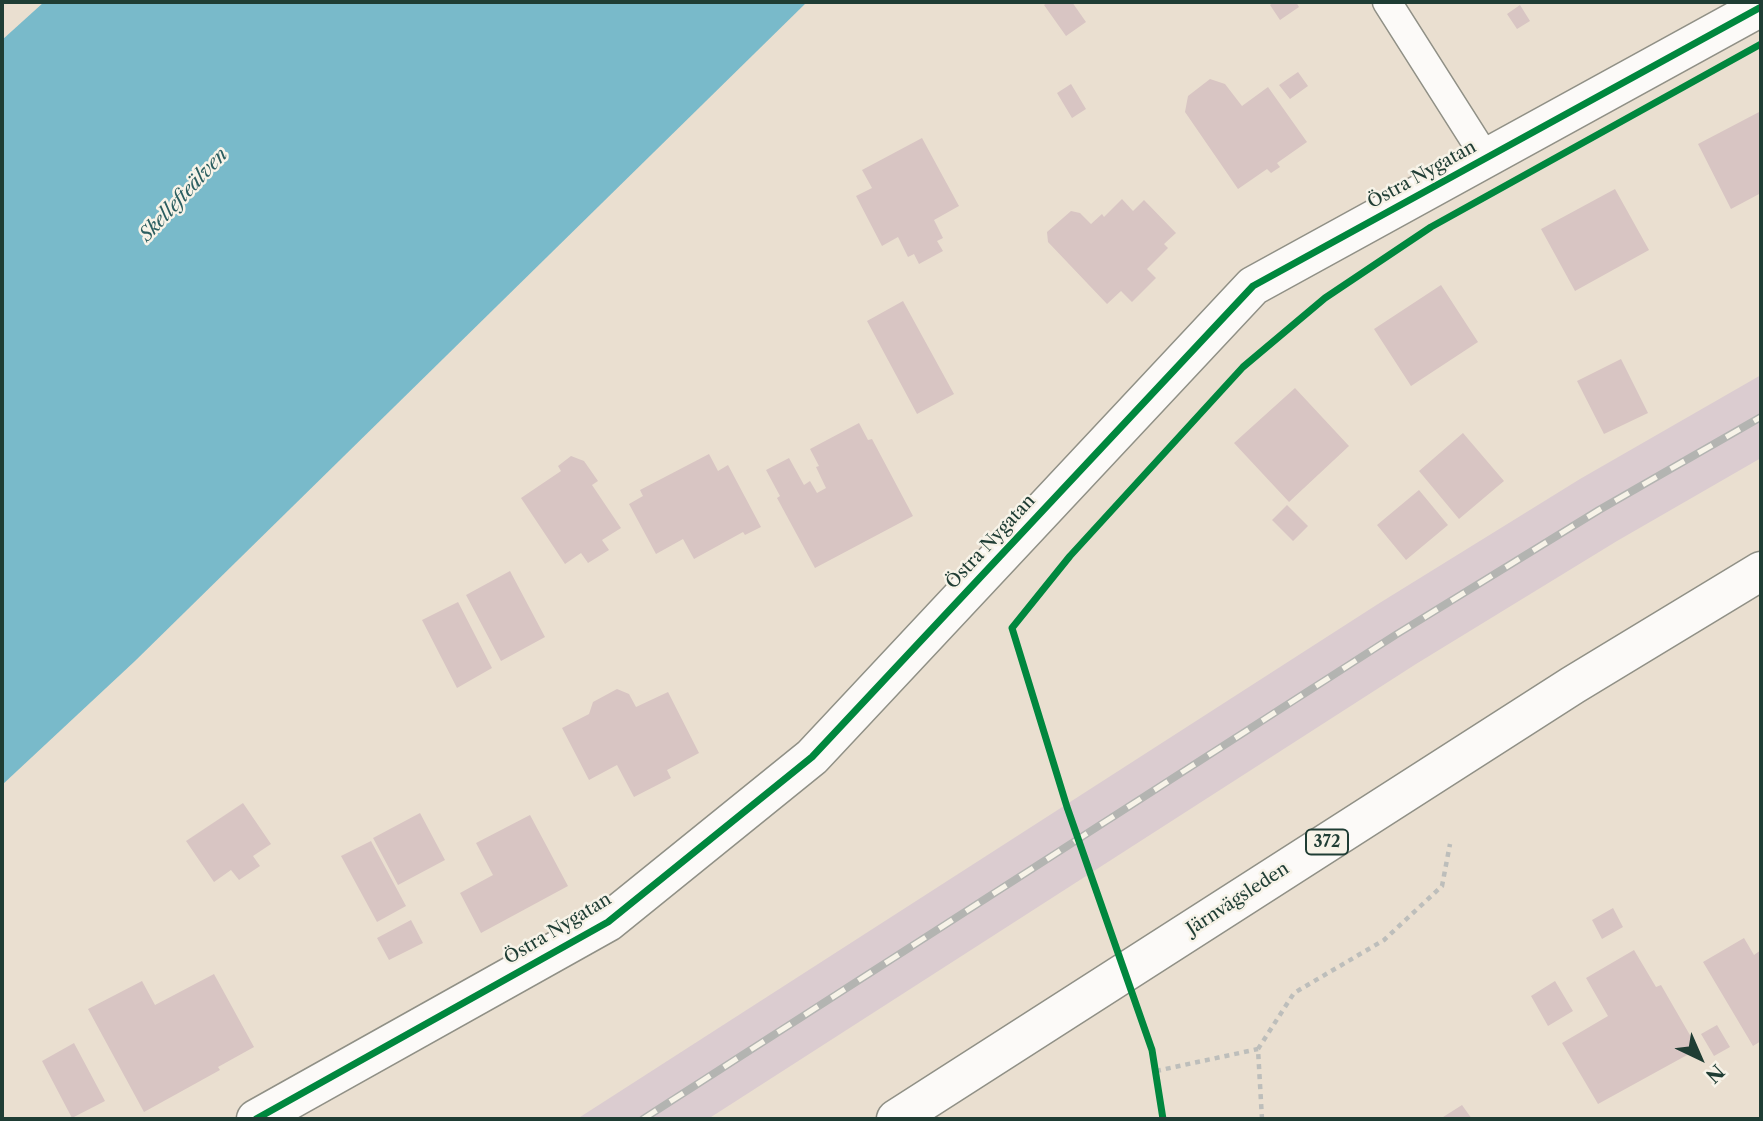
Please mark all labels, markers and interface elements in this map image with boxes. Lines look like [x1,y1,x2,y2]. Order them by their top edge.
street label: Östra Nygatan [1364,136,1480,214]
water label: Skellefteälven [135,144,233,246]
street label: Östra Nygatan [942,490,1040,594]
road number: 372 [1306,830,1348,855]
street label: Järnvägsleden [1183,858,1293,940]
street label: Östra Nygatan [501,889,615,969]
north arrow [1665,1023,1735,1093]
text: N [1701,1059,1729,1087]

